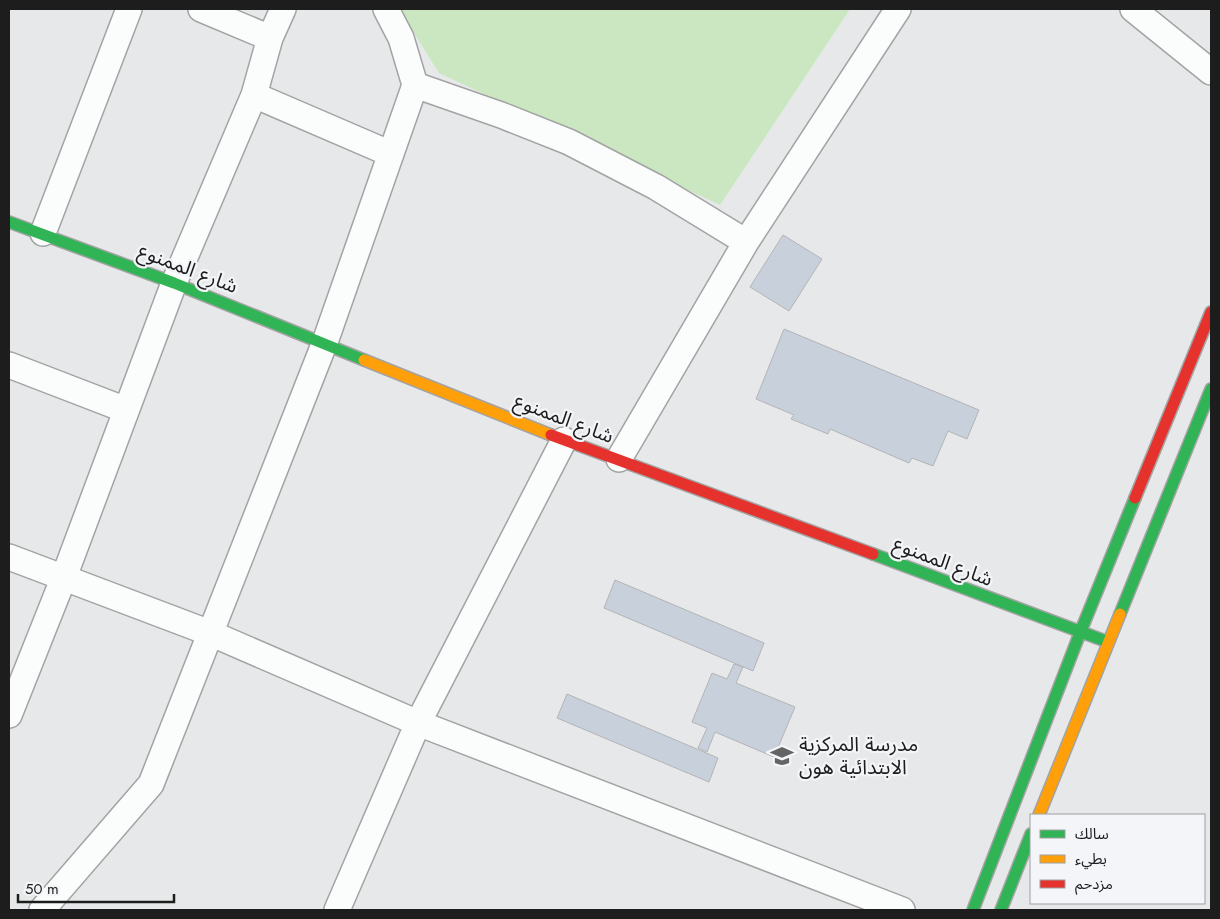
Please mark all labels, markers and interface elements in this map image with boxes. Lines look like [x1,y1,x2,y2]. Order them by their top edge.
street label: شارع الممنوع [134,236,242,301]
street label: شارع الممنوع [510,386,618,451]
street label: شارع الممنوع [889,529,997,594]
place label: مدرسة المركزية الابتدائية هون [799,730,918,782]
school or university icon: مدرسة المركزية الابتدائية هون [769,743,795,769]
legend [1030,814,1205,904]
text: سالك [1075,823,1109,845]
text: بطيء [1075,848,1107,870]
scale bar [18,872,174,904]
text: مزدحم [1075,873,1113,895]
text: 50 m [25,878,59,900]

